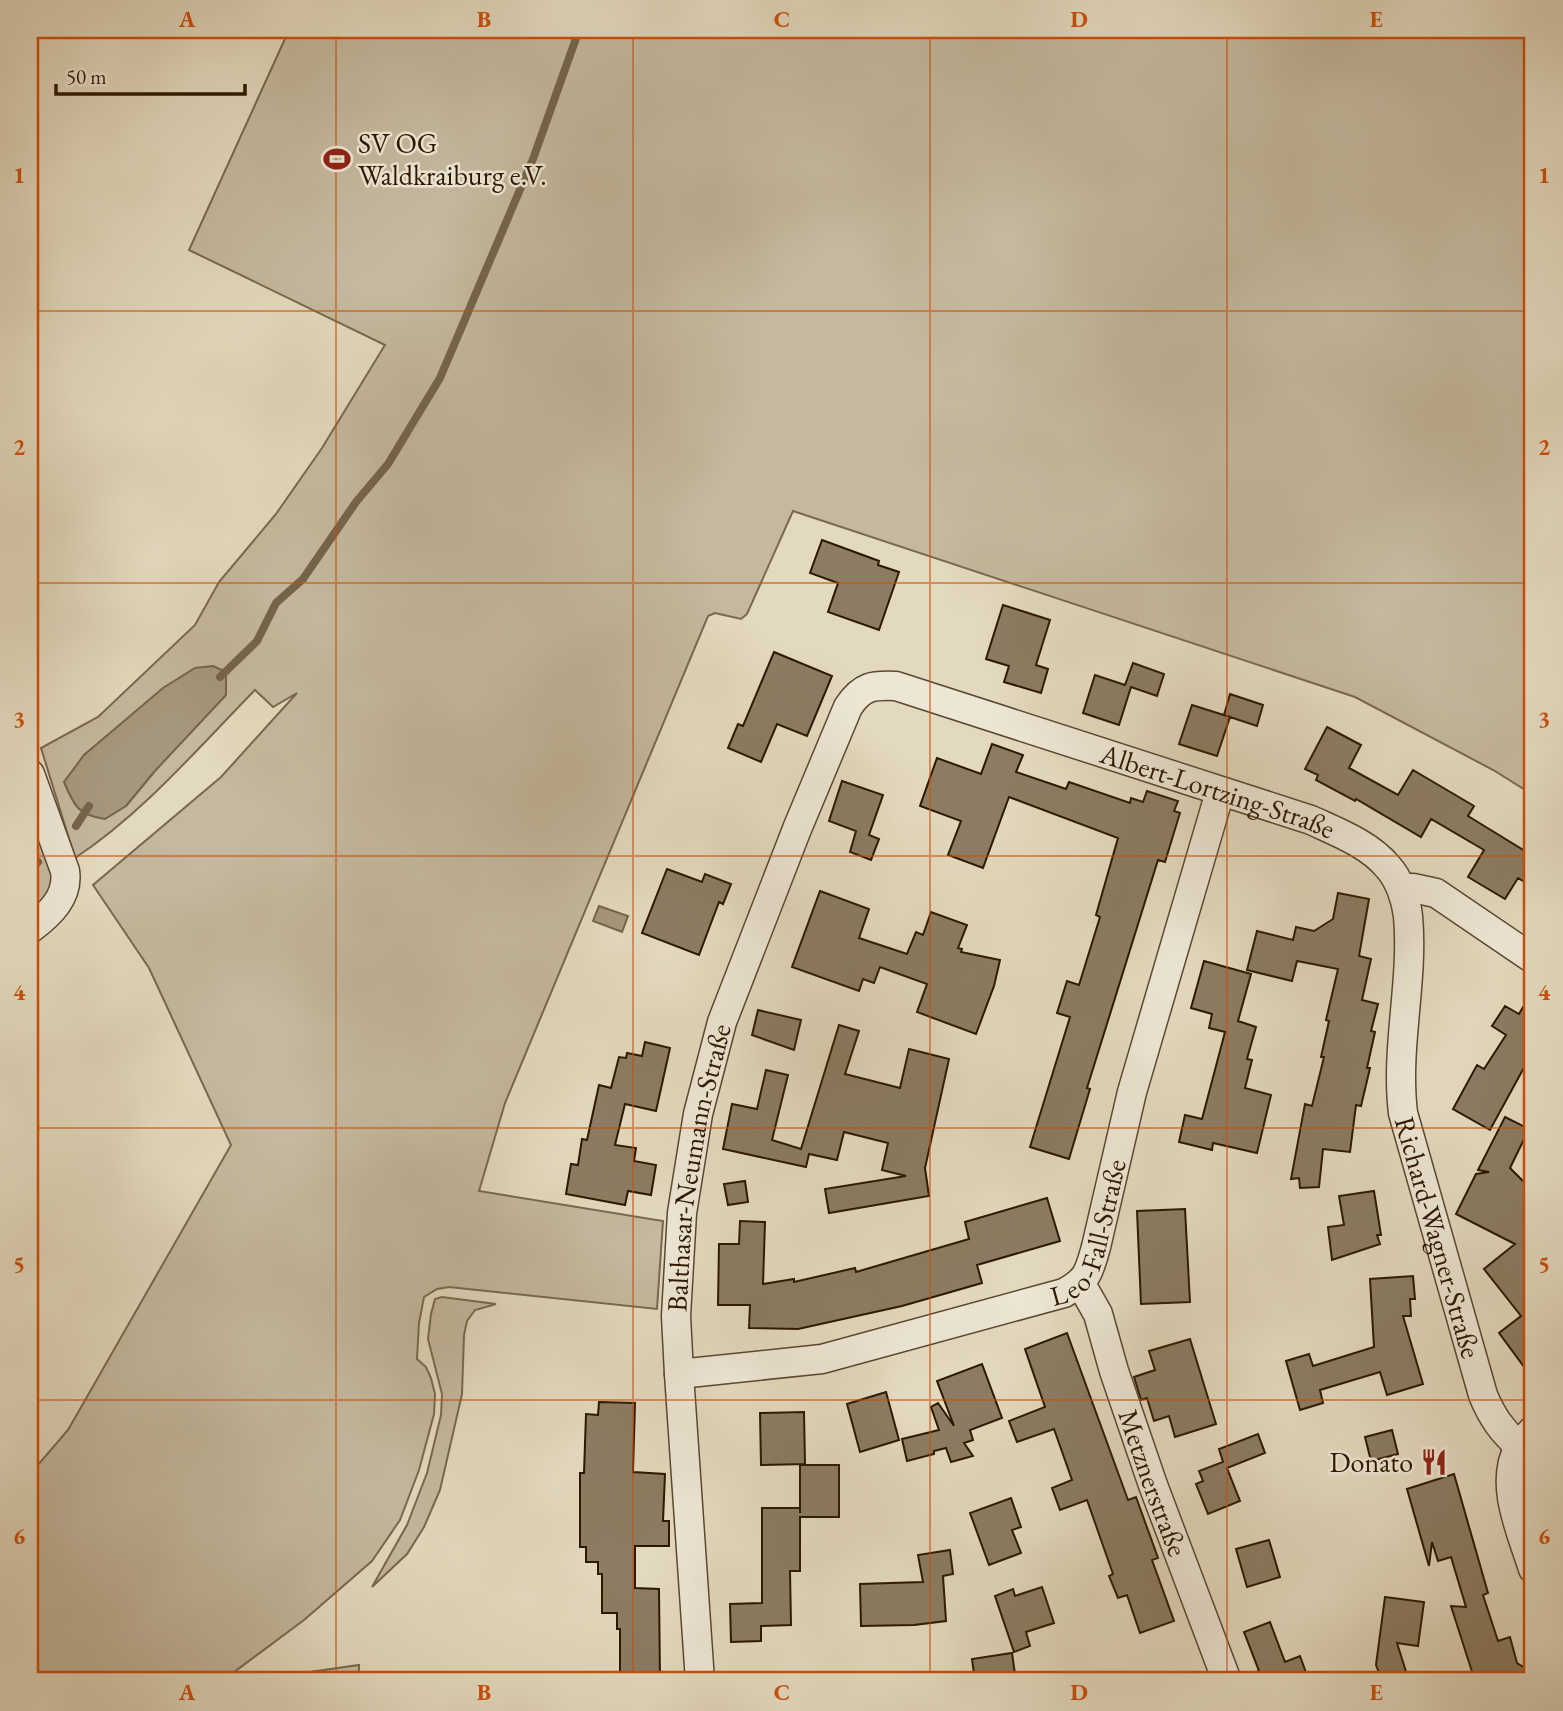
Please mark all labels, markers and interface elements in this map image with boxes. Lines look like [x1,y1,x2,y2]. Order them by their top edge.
text: A [178,4,196,34]
text: B [477,4,491,34]
text: C [774,4,790,34]
text: D [1070,4,1088,34]
text: E [1369,4,1383,34]
scale bar [56,52,245,96]
text: 50 m [66,63,107,90]
place label: SV OG Waldkraiburg e.V. [358,125,547,193]
sports icon: SV OG Waldkraiburg e.V. [322,144,352,174]
text: 1 [13,160,25,190]
text: 1 [1538,160,1550,190]
text: 2 [13,432,25,462]
text: 2 [1538,432,1550,462]
text: 3 [13,704,25,734]
text: 3 [1538,704,1550,734]
street label: Albert-Lortzing-Straße [1095,735,1341,847]
text: 4 [13,977,26,1007]
text: 4 [1538,977,1551,1007]
street label: Balthasar-Neumann-Straße [658,1020,739,1313]
street label: Richard-Wagner-Straße [1387,1112,1490,1362]
street label: Leo-Fall-Straße [1046,1155,1134,1314]
text: 5 [13,1249,25,1279]
text: 5 [1538,1249,1550,1279]
street label: Metznerstraße [1110,1405,1196,1561]
place label: Donato [1329,1444,1413,1480]
restaurant icon: Donato [1419,1447,1449,1477]
text: 6 [13,1521,25,1551]
text: 6 [1538,1521,1550,1551]
text: A [178,1677,196,1707]
text: B [477,1677,491,1707]
text: C [774,1677,790,1707]
text: D [1070,1677,1088,1707]
text: E [1369,1677,1383,1707]

